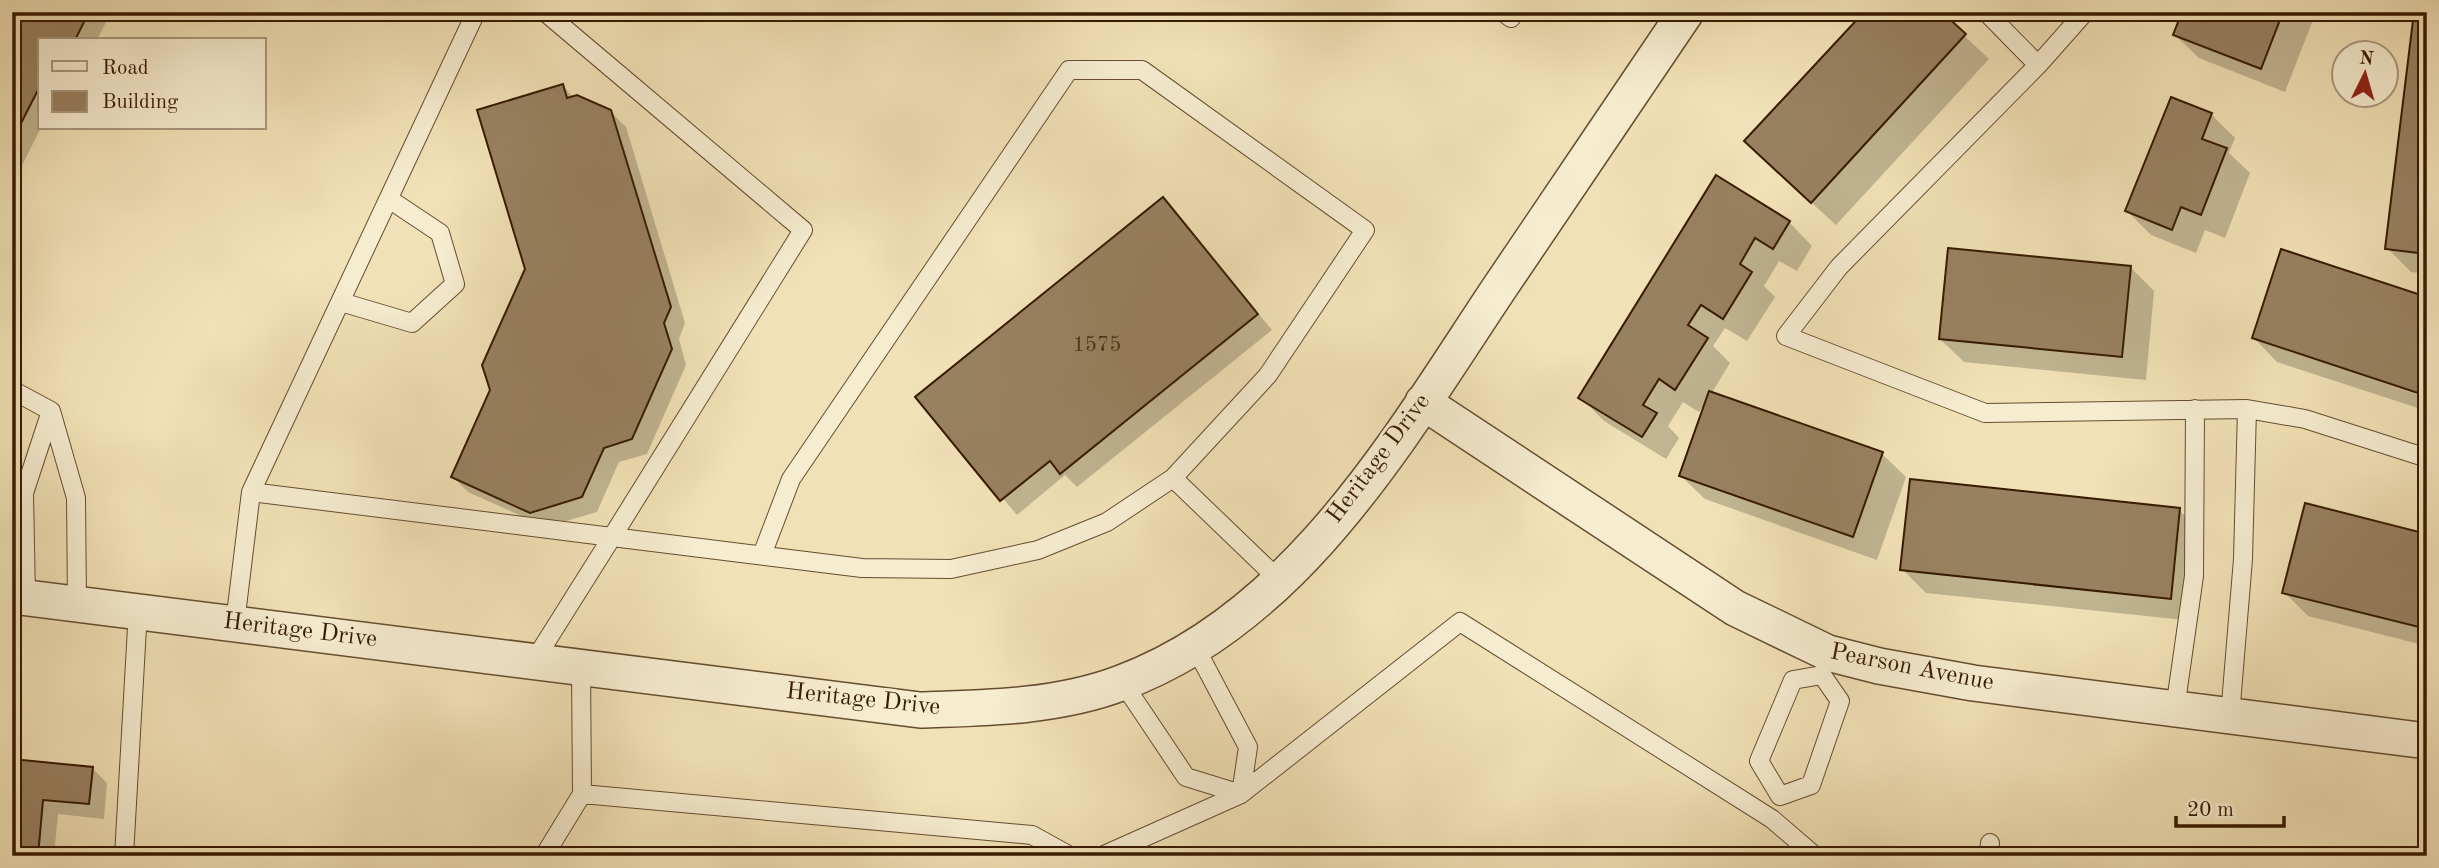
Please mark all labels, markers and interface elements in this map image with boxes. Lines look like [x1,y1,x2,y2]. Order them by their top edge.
legend [38,38,266,130]
north arrow [2330,38,2400,108]
text: N [2358,49,2375,70]
text: Road [102,58,149,79]
text: Building [102,92,179,113]
house number: 1575 [1073,335,1121,356]
street label: Heritage Drive [1323,390,1435,528]
street label: Heritage Drive [222,610,378,652]
street label: Pearson Avenue [1828,640,1996,696]
street label: Heritage Drive [785,680,941,720]
scale bar [2176,784,2285,828]
text: 20 m [2187,800,2234,821]

